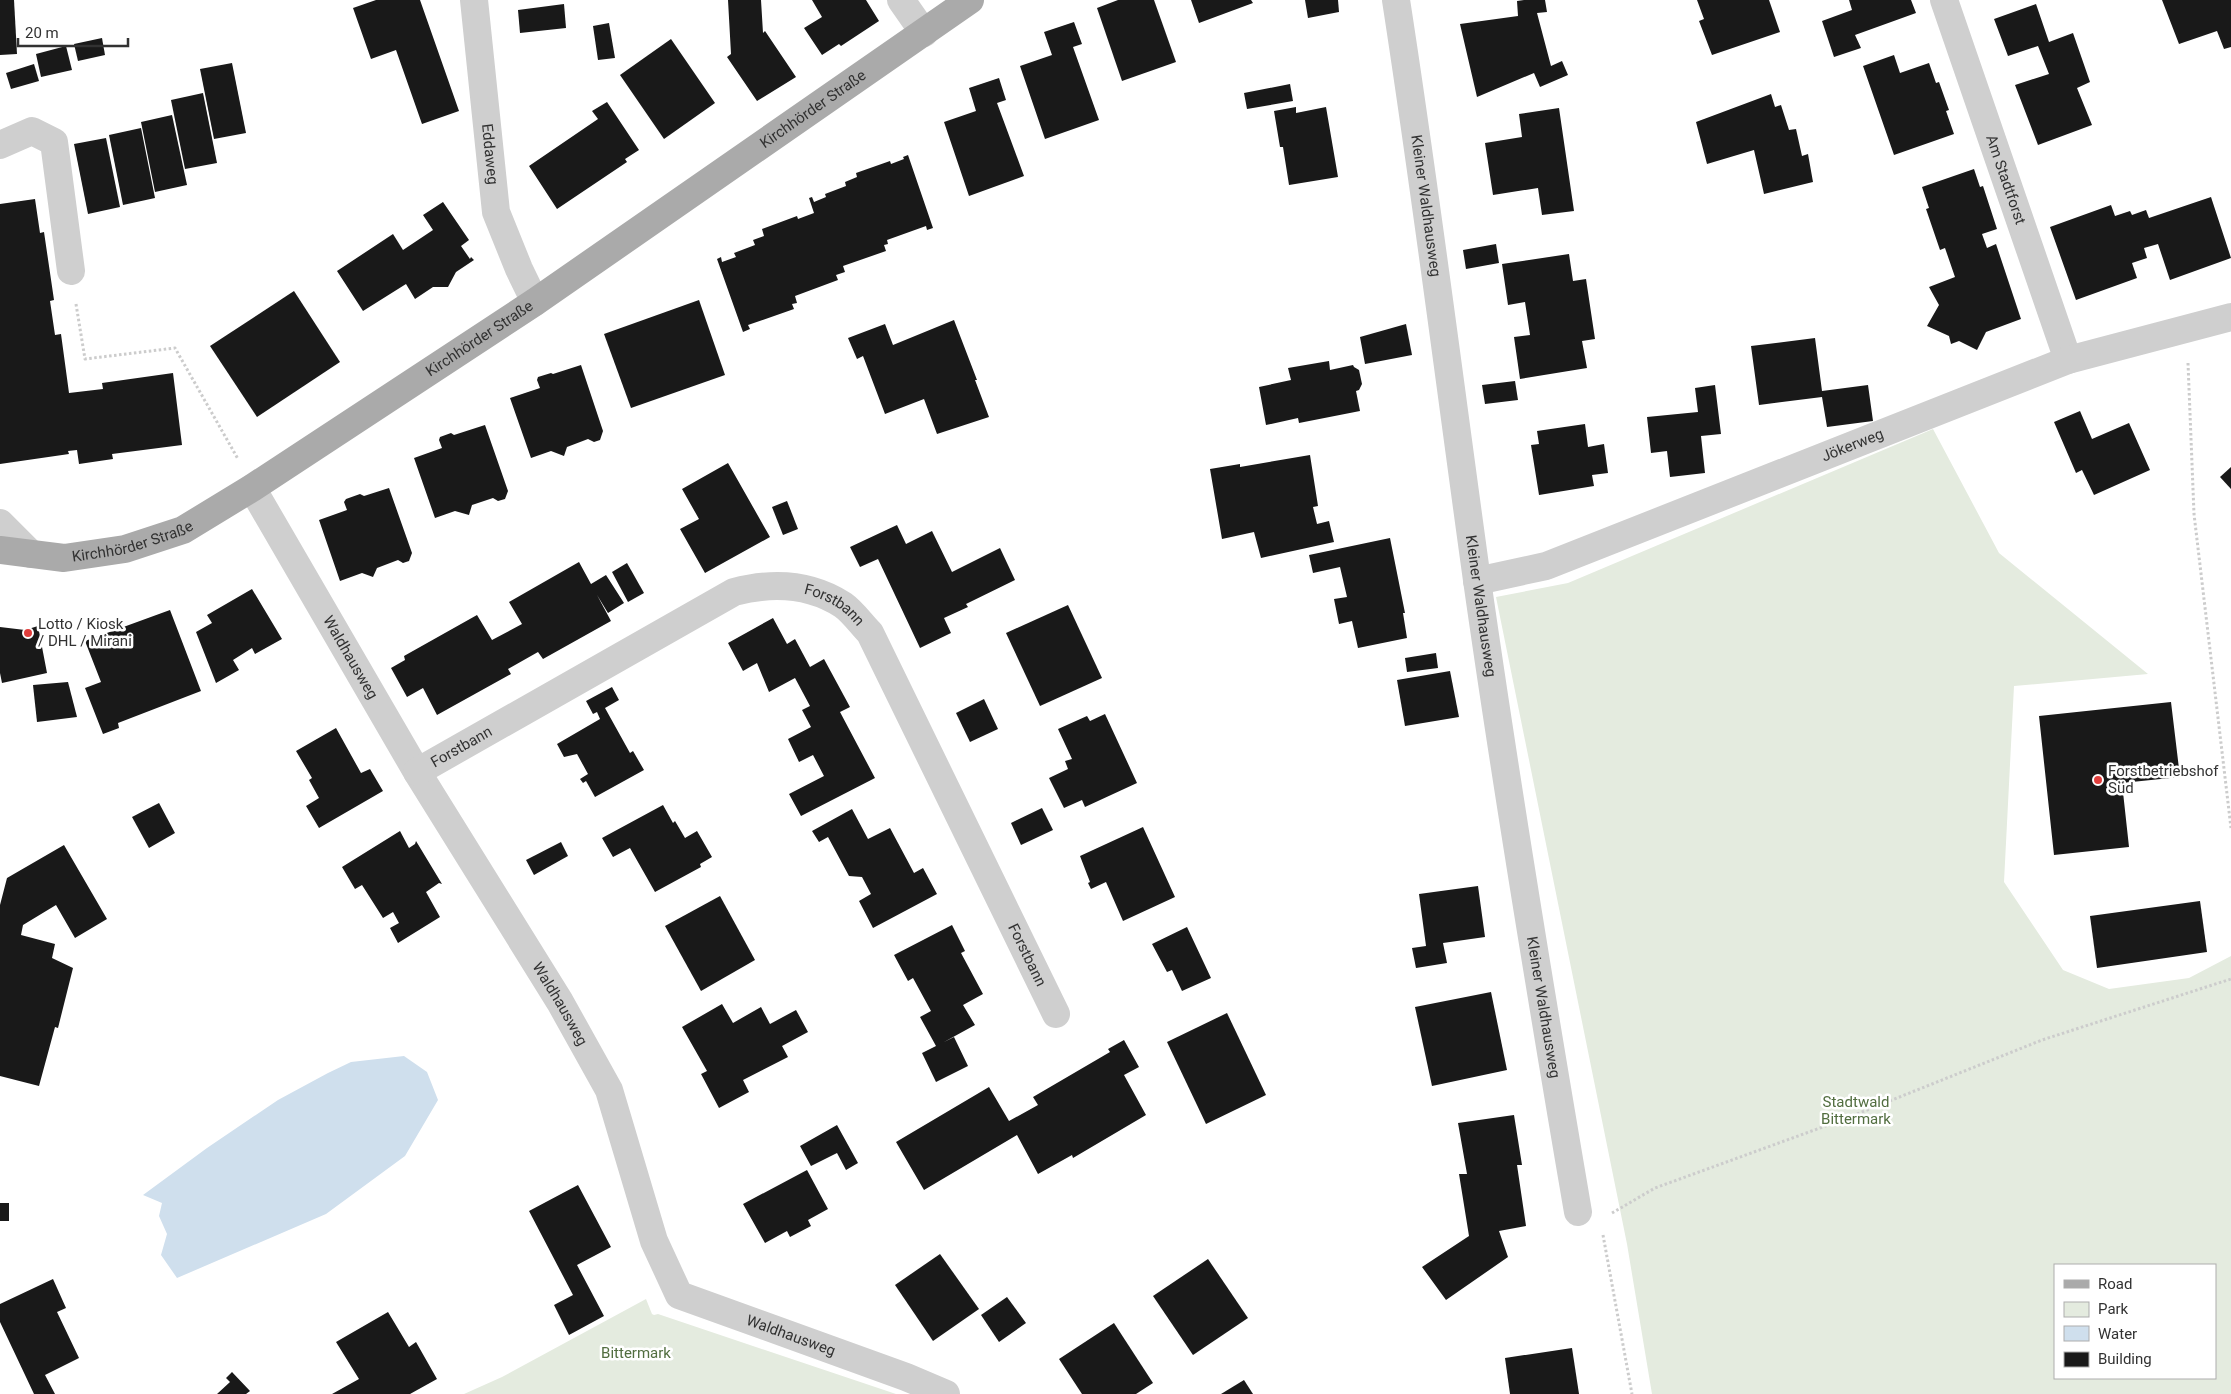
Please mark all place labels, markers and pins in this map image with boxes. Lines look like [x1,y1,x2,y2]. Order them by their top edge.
place label: Lotto / Kiosk / DHL / Mirani [38,615,132,650]
marker: Lotto / Kiosk / DHL / Mirani [22,627,34,639]
place label: Forstbetriebshof Süd [2108,762,2219,797]
marker: Forstbetriebshof Süd [2092,774,2104,786]

